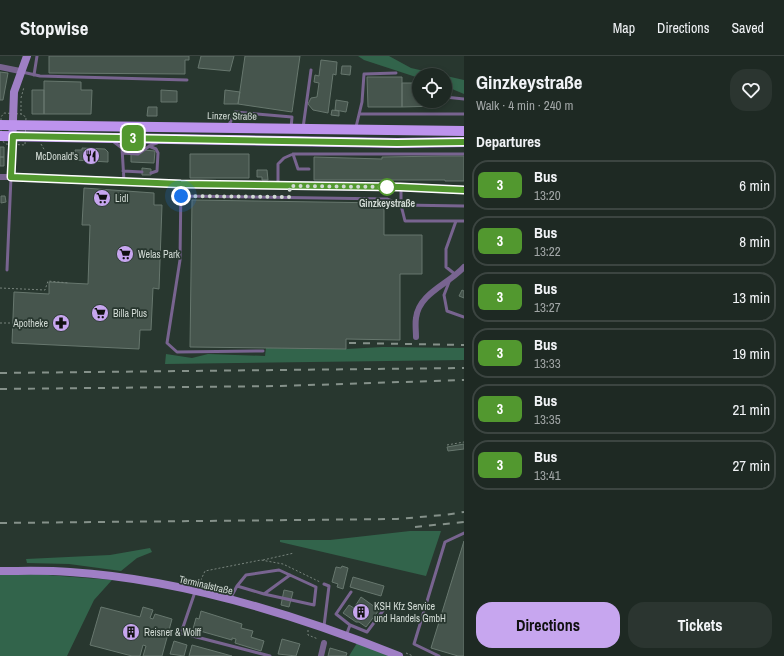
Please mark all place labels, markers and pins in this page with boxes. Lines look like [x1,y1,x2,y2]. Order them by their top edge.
restaurant icon: McDonald's [81,146,101,166]
place label: McDonald's [35,150,78,163]
marker: Ginzkeystraße [378,178,396,196]
supermarket icon: Lidl [92,188,112,208]
place label: Lidl [115,192,128,205]
place label: Ginzkeystraße [359,197,415,210]
supermarket icon: Welas Park [115,244,135,264]
place label: Welas Park [138,248,181,261]
supermarket icon: Billa Plus [90,303,110,323]
place label: Billa Plus [113,307,147,320]
pharmacy icon: Apotheke [51,313,71,333]
place label: Apotheke [12,317,48,330]
place label: KSH Kfz Service und Handels GmbH [374,600,446,625]
building icon: KSH Kfz Service und Handels GmbH [351,602,371,622]
building icon: Reisner & Wolff [121,622,141,642]
place label: Reisner & Wolff [144,626,202,639]

